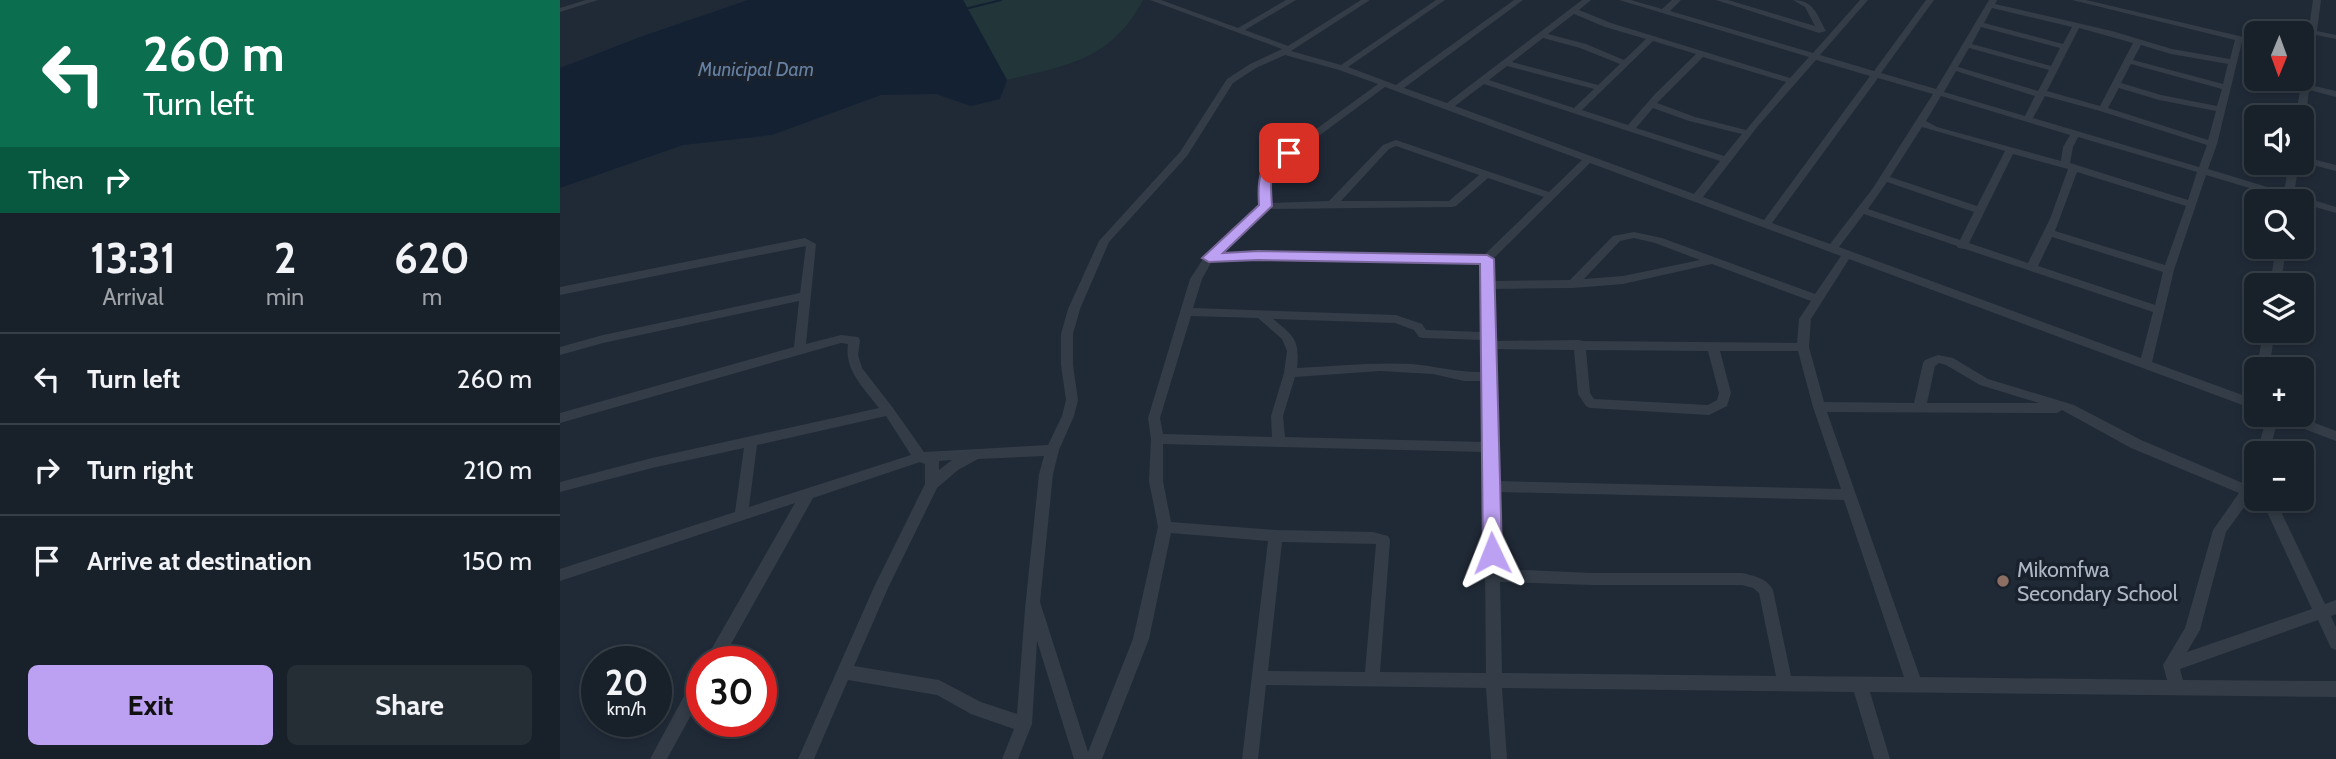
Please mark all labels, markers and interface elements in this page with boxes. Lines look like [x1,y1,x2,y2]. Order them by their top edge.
north arrow [2244,21,2314,91]
map controls [2244,21,2314,511]
text: 260 m [143,24,285,83]
icon: left [28,28,119,119]
water label: Municipal Dam [697,58,814,81]
text: Turn left [143,84,254,123]
button: sound [2244,105,2314,175]
pin [1259,123,1319,183]
icon: arrive [1270,134,1308,172]
icon: right [98,161,136,199]
text: Then [28,164,84,196]
button: search [2244,189,2314,259]
text: 13:31 [90,232,176,284]
text: 2 [274,232,296,284]
text: 620 [394,232,470,284]
button: layers [2244,273,2314,343]
text: Arrival [102,283,164,311]
text: min [266,283,304,311]
text: m [422,283,442,311]
button: + [2244,357,2314,427]
icon: left [28,360,66,398]
text: Turn left [87,363,180,395]
text: 260 m [457,363,532,395]
button: − [2244,441,2314,511]
icon: right [28,451,66,489]
text: Turn right [87,454,193,486]
text: 210 m [463,454,532,486]
position arrow [1455,516,1529,590]
icon: arrive [28,542,66,580]
text: Arrive at destination [87,545,312,577]
text: 150 m [463,545,532,577]
place label: Mikomfwa Secondary School [2017,557,2178,606]
marker: Mikomfwa Secondary School [1995,573,2011,589]
speed limit sign: 30 [686,646,777,737]
text: 20 [605,661,648,704]
button: Exit [28,665,273,745]
button: Share [287,665,532,745]
text: km/h [607,698,646,720]

